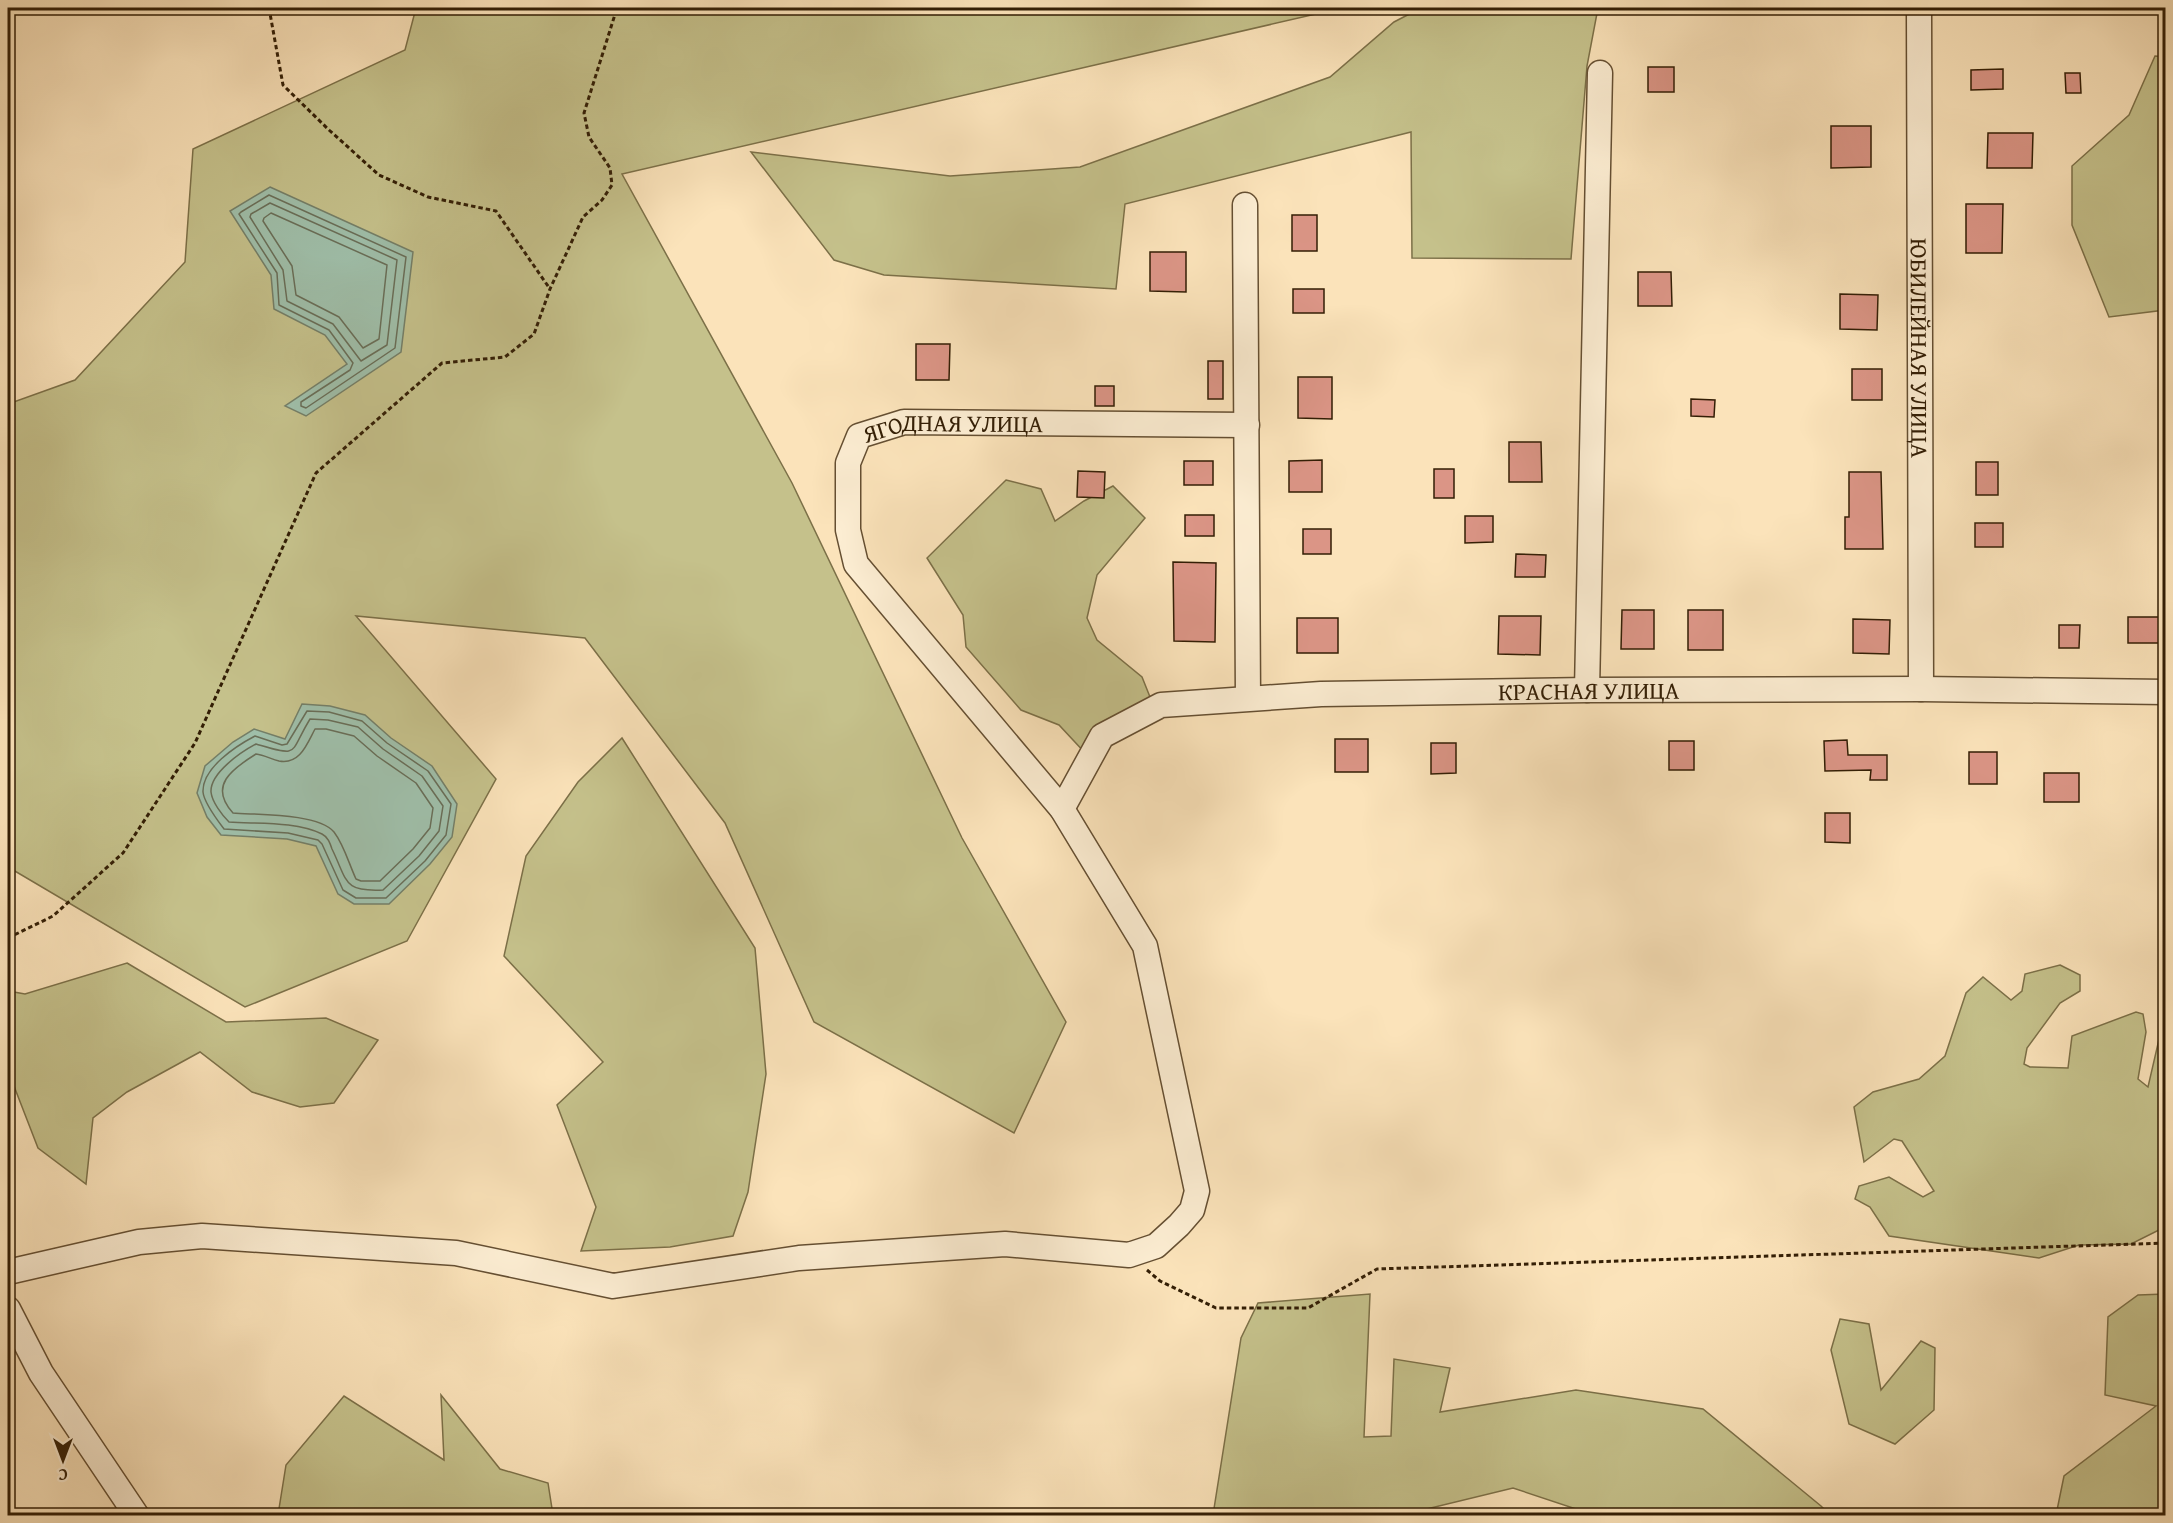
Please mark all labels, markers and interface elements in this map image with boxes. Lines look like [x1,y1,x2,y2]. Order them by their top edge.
street label: ЮБИЛЕЙНАЯ УЛИЦА [1902,238,1938,458]
street label: ЯГОДНАЯ УЛИЦА [857,404,1044,452]
street label: КРАСНАЯ УЛИЦА [1498,672,1680,709]
north arrow [33,1430,93,1490]
text: С [58,1463,68,1487]

